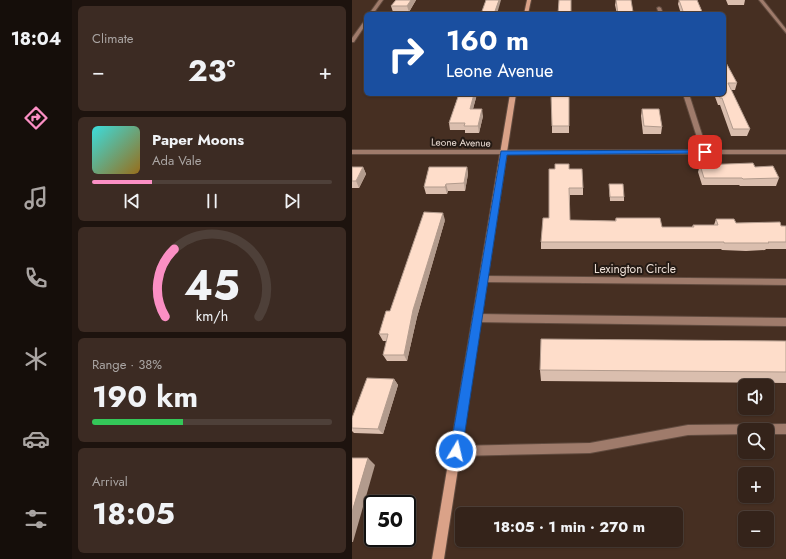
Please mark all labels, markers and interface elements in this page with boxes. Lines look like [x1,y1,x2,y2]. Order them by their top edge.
text: 160 m [446,20,529,61]
text: 18:04 [11,26,61,52]
icon: right [380,28,432,80]
text: Climate [92,29,133,48]
text: 23° [188,49,235,92]
text: − [92,55,105,87]
text: + [318,55,332,87]
text: Leone Avenue [446,58,553,84]
icon: directions [22,104,50,132]
text: Paper Moons [152,129,244,151]
street label: Leone Avenue [431,134,491,151]
pin [688,135,722,169]
icon: arrive [694,141,716,163]
text: Ada Vale [152,151,201,170]
icon: music [22,184,50,212]
icon: previous [121,190,143,212]
icon: pause [201,190,223,212]
icon: next [281,190,303,212]
text: 45 [184,255,240,316]
street label: Lexington Circle [594,260,676,278]
icon: phone [22,264,50,292]
text: km/h [196,306,228,326]
icon: climate [22,345,50,373]
text: Range · 38% [92,355,162,374]
text: 190 km [92,375,198,418]
map controls [738,379,774,547]
button: sound [738,379,774,415]
button: search [738,423,774,459]
icon: car [22,425,50,453]
position arrow [435,430,477,472]
button: + [738,467,774,503]
text: Arrival [92,472,128,491]
text: 18:05 [92,492,175,535]
speed limit sign: 50 [364,495,416,547]
icon: filters [22,505,50,533]
button: − [738,511,774,547]
text: 18:05 · 1 min · 270 m [493,516,645,538]

